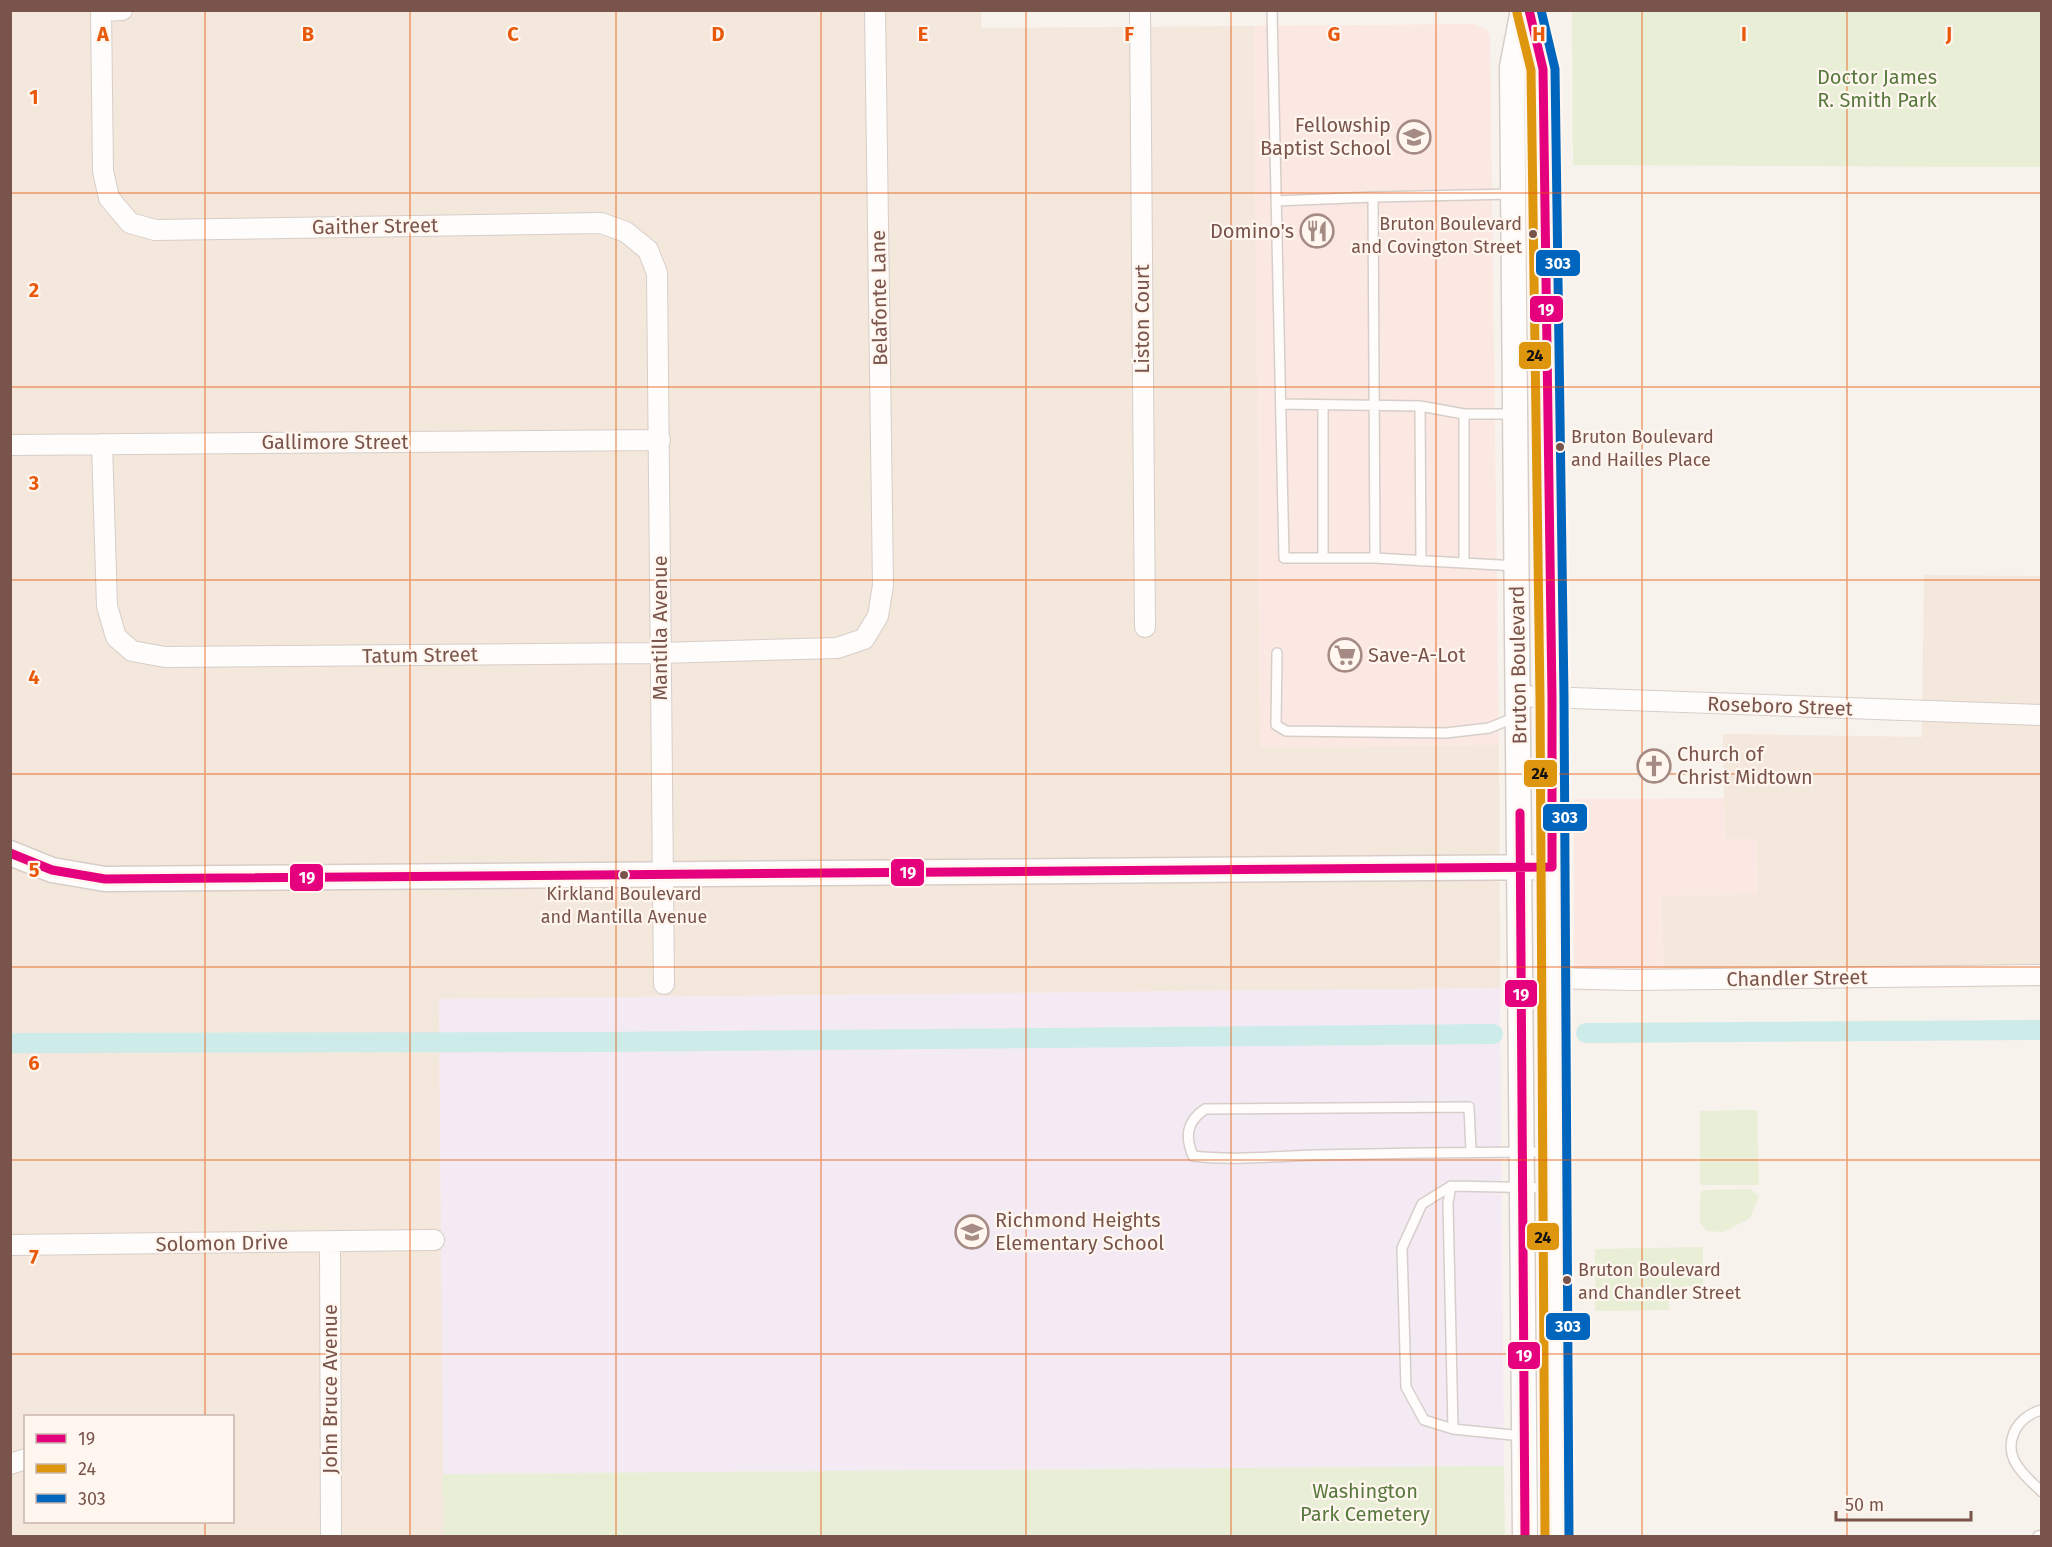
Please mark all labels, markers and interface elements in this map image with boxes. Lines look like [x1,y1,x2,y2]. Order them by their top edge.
text: A [96,22,110,46]
text: B [302,22,314,46]
text: C [507,22,519,46]
text: D [711,22,725,46]
text: E [918,22,928,46]
text: F [1124,22,1134,46]
text: G [1328,22,1340,46]
text: H [1532,22,1546,46]
text: I [1741,22,1747,46]
text: J [1945,22,1952,46]
park label: Doctor James R. Smith Park [1817,65,1937,112]
text: 1 [29,85,39,109]
place label: Fellowship Baptist School [1260,113,1391,160]
school or university icon: Fellowship Baptist School [1396,119,1432,155]
street label: Gaither Street [312,213,439,239]
restaurant icon: Domino's [1299,213,1335,249]
place label: Bruton Boulevard and Covington Street [1351,213,1523,258]
place label: Domino's [1210,219,1294,243]
marker: Bruton Boulevard and Covington Street [1527,228,1539,240]
street label: Belafonte Lane [866,230,892,366]
line badge: 303 [1535,249,1581,277]
text: 303 [1544,254,1571,273]
street label: Liston Court [1130,263,1154,374]
text: 2 [29,278,39,302]
line badge: 19 [1529,295,1564,323]
text: 19 [1538,300,1554,319]
line badge: 24 [1518,341,1552,370]
text: 24 [1527,346,1543,365]
place label: Bruton Boulevard and Hailles Place [1571,426,1714,471]
street label: Gallimore Street [261,430,409,454]
marker: Bruton Boulevard and Hailles Place [1554,441,1566,453]
text: 3 [28,471,39,495]
street label: Mantilla Avenue [648,555,672,701]
street label: Bruton Boulevard [1505,585,1531,745]
supermarket icon: Save-A-Lot [1327,637,1363,673]
street label: Tatum Street [362,642,479,668]
place label: Save-A-Lot [1368,643,1466,667]
text: 4 [28,665,40,689]
street label: Roseboro Street [1707,691,1854,721]
place label: Church of Christ Midtown [1677,742,1813,789]
church icon: Church of Christ Midtown [1636,748,1672,784]
line badge: 24 [1523,759,1558,788]
text: 24 [1532,764,1548,783]
line badge: 303 [1542,803,1588,832]
text: 303 [1551,808,1578,827]
text: 5 [29,858,40,882]
line badge: 19 [890,858,925,887]
line badge: 19 [289,863,324,892]
text: 19 [900,863,916,882]
text: 19 [299,868,315,887]
marker: Kirkland Boulevard and Mantilla Avenue [618,869,630,881]
place label: Kirkland Boulevard and Mantilla Avenue [541,883,707,928]
street label: Chandler Street [1726,965,1869,991]
line badge: 19 [1504,979,1538,1008]
text: 19 [1513,985,1529,1004]
text: 6 [28,1051,40,1075]
place label: Richmond Heights Elementary School [995,1208,1164,1255]
school or university icon: Richmond Heights Elementary School [954,1214,990,1250]
line badge: 24 [1526,1222,1560,1251]
text: 24 [1535,1228,1551,1247]
street label: Solomon Drive [155,1230,289,1256]
text: 7 [29,1245,39,1269]
place label: Bruton Boulevard and Chandler Street [1578,1259,1741,1304]
marker: Bruton Boulevard and Chandler Street [1561,1274,1573,1286]
street label: John Bruce Avenue [318,1304,342,1474]
line badge: 303 [1545,1312,1591,1341]
text: 303 [1554,1317,1581,1336]
line badge: 19 [1507,1341,1541,1370]
text: 19 [1516,1346,1532,1365]
legend [24,1415,234,1523]
text: 19 [78,1428,95,1450]
text: 24 [78,1458,96,1480]
park label: Washington Park Cemetery [1300,1479,1430,1526]
scale bar [1836,1484,1971,1522]
text: 303 [78,1488,106,1510]
text: 50 m [1845,1494,1884,1516]

